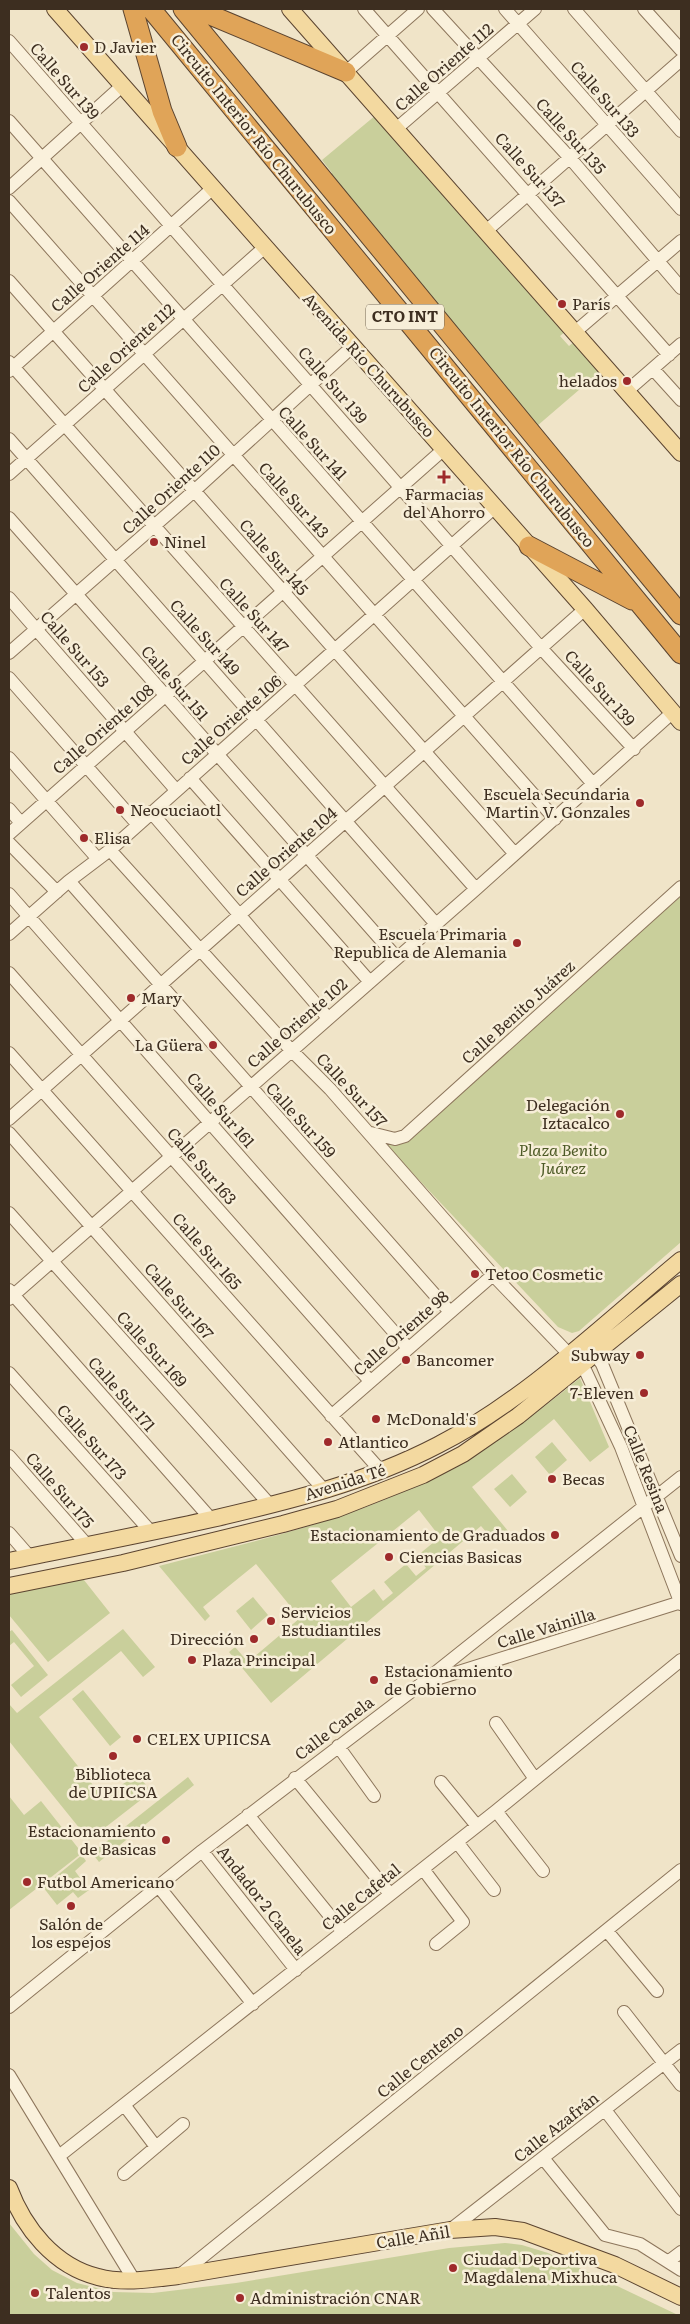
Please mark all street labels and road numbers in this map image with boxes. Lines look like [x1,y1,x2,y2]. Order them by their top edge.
street label: Calle Oriente 112 [389,16,498,116]
street label: Circuito Interior Río Churubusco [166,28,344,239]
street label: Calle Sur 139 [25,36,106,124]
street label: Calle Sur 133 [565,54,646,142]
street label: Calle Sur 135 [531,92,613,179]
street label: Calle Sur 137 [490,126,571,213]
street label: Calle Oriente 114 [45,217,154,317]
street label: Avenida Río Churubusco [298,287,441,442]
street label: Calle Oriente 112 [71,297,179,398]
road number: CTO INT [366,304,444,330]
street label: Calle Sur 139 [293,340,374,428]
street label: Circuito Interior Río Churubusco [424,341,602,552]
street label: Calle Sur 141 [274,400,354,485]
street label: Calle Oriente 110 [116,437,225,539]
street label: Calle Sur 143 [254,456,336,543]
street label: Calle Sur 145 [235,513,315,600]
street label: Calle Sur 147 [214,571,295,657]
street label: Calle Sur 149 [165,593,246,680]
street label: Calle Sur 153 [35,604,116,692]
street label: Calle Sur 151 [136,639,216,726]
street label: Calle Sur 139 [560,644,642,731]
street label: Calle Oriente 106 [174,668,287,770]
street label: Calle Oriente 108 [46,677,158,779]
street label: Calle Oriente 104 [229,800,341,902]
street label: Calle Benito Juárez [455,954,580,1069]
street label: Calle Oriente 102 [241,972,352,1073]
street label: Calle Sur 157 [312,1046,394,1132]
street label: Calle Sur 161 [182,1066,262,1153]
street label: Calle Sur 159 [261,1076,342,1163]
street label: Calle Sur 163 [162,1121,243,1209]
street label: Calle Sur 165 [167,1207,248,1294]
street label: Calle Sur 167 [139,1257,220,1344]
street label: Calle Oriente 98 [347,1284,454,1381]
street label: Calle Sur 169 [112,1305,194,1392]
street label: Calle Sur 171 [83,1350,163,1437]
street label: Calle Sur 173 [52,1398,133,1485]
street label: Calle Resina [618,1421,676,1516]
street label: Calle Sur 175 [21,1446,101,1533]
street label: Avenida Té [301,1457,388,1505]
street label: Calle Vainilla [494,1601,598,1653]
street label: Calle Canela [289,1689,378,1765]
street label: Andador 2 Canela [212,1840,313,1960]
street label: Calle Cafetal [316,1857,405,1936]
street label: Calle Centeno [371,2018,468,2103]
street label: Calle Azafrán [508,2085,604,2167]
street label: Calle Añil [374,2218,451,2254]

